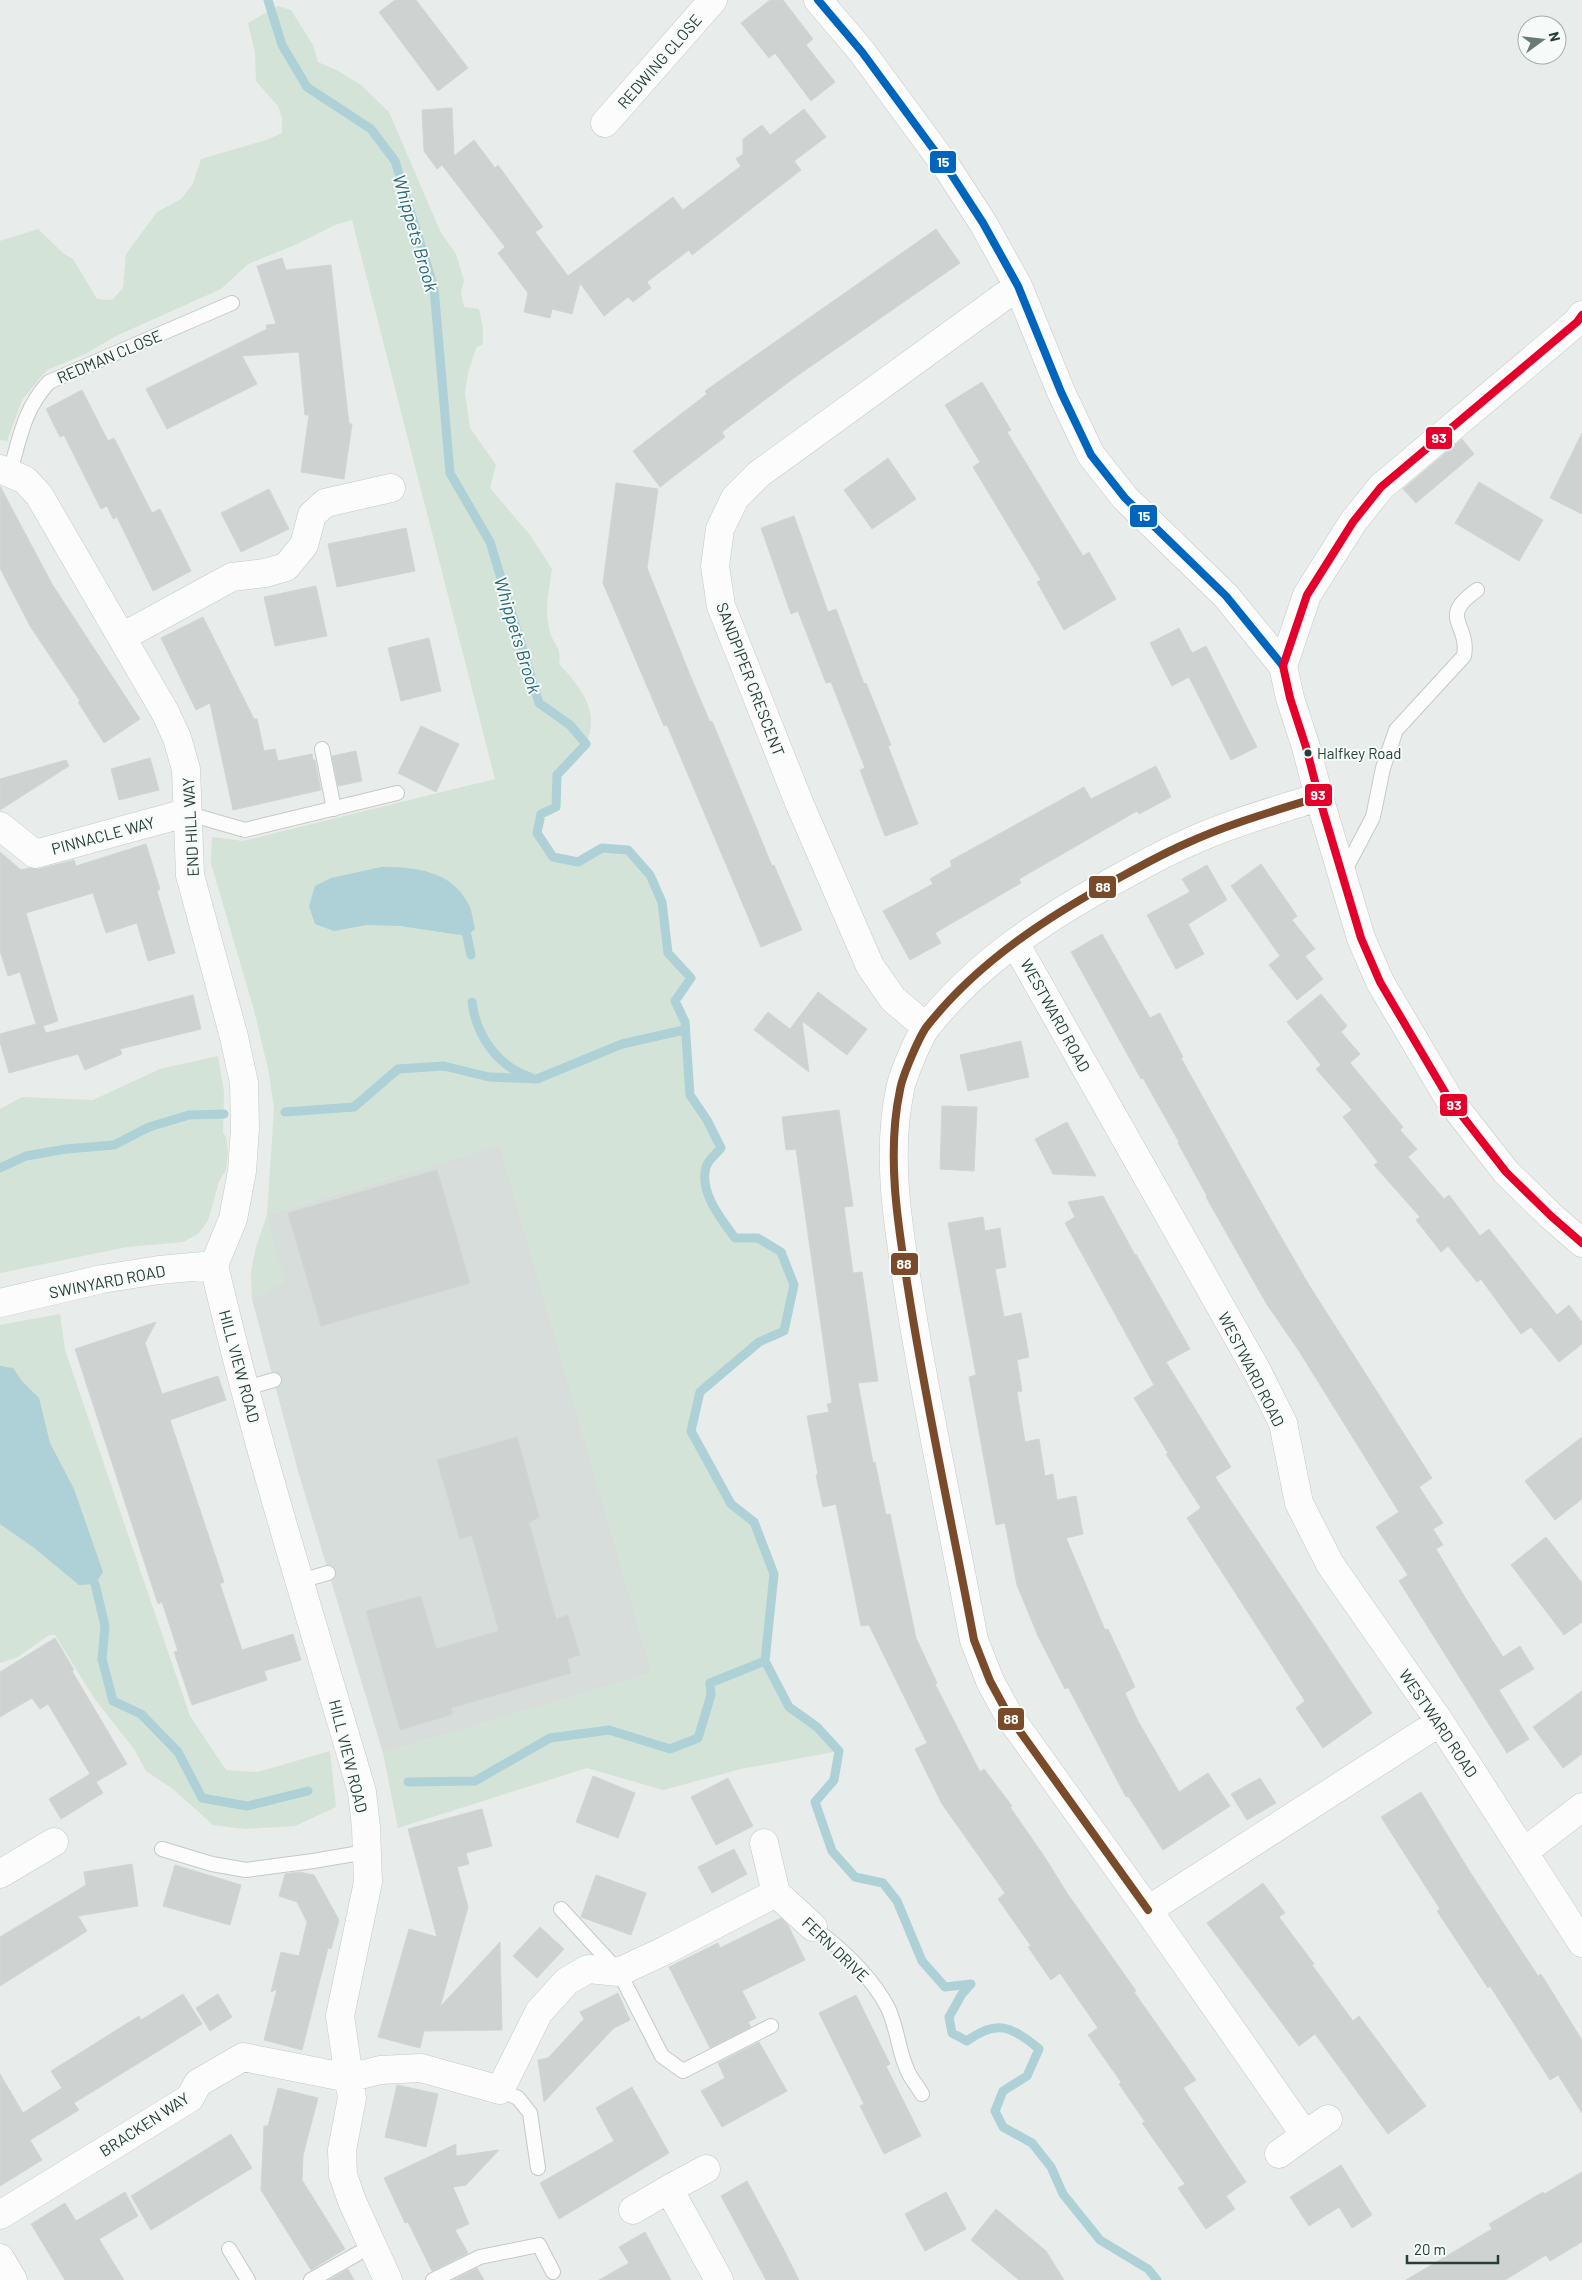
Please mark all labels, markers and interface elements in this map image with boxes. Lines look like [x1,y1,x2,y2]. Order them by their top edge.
street label: REDWING CLOSE [613,10,705,112]
north arrow [1517,15,1567,65]
text: N [1546,30,1564,43]
line badge: 15 [929,150,957,174]
text: 15 [937,153,950,170]
water label: Whippets Brook [389,172,443,294]
street label: REDMAN CLOSE [54,325,164,387]
line badge: 93 [1425,426,1453,450]
text: 93 [1432,429,1447,446]
line badge: 15 [1129,504,1158,528]
text: 15 [1138,507,1151,524]
water label: Whippets Brook [490,574,546,696]
street label: SANDPIPER CRESCENT [713,599,789,759]
place label: Halfkey Road [1317,744,1401,762]
marker: Halfkey Road [1303,748,1313,758]
street label: END HILL WAY [178,777,202,877]
line badge: 93 [1304,783,1333,807]
text: 93 [1311,786,1326,803]
street label: PINNACLE WAY [49,812,157,858]
line badge: 88 [1088,875,1117,899]
text: 88 [1095,878,1111,895]
street label: WESTWARD ROAD [1017,955,1095,1075]
line badge: 93 [1439,1093,1468,1117]
text: 93 [1447,1096,1462,1113]
line badge: 88 [890,1252,919,1276]
text: 88 [896,1255,912,1272]
street label: SWINYARD ROAD [47,1260,167,1302]
street label: HILL VIEW ROAD [216,1307,264,1425]
street label: WESTWARD ROAD [1215,1309,1289,1429]
street label: WESTWARD ROAD [1396,1665,1482,1781]
street label: HILL VIEW ROAD [326,1697,372,1815]
line badge: 88 [997,1707,1025,1731]
text: 88 [1003,1710,1019,1727]
street label: FERN DRIVE [799,1913,873,1985]
street label: BRACKEN WAY [96,2088,192,2160]
scale bar [1407,2232,1498,2264]
text: 20 m [1414,2240,1446,2258]

